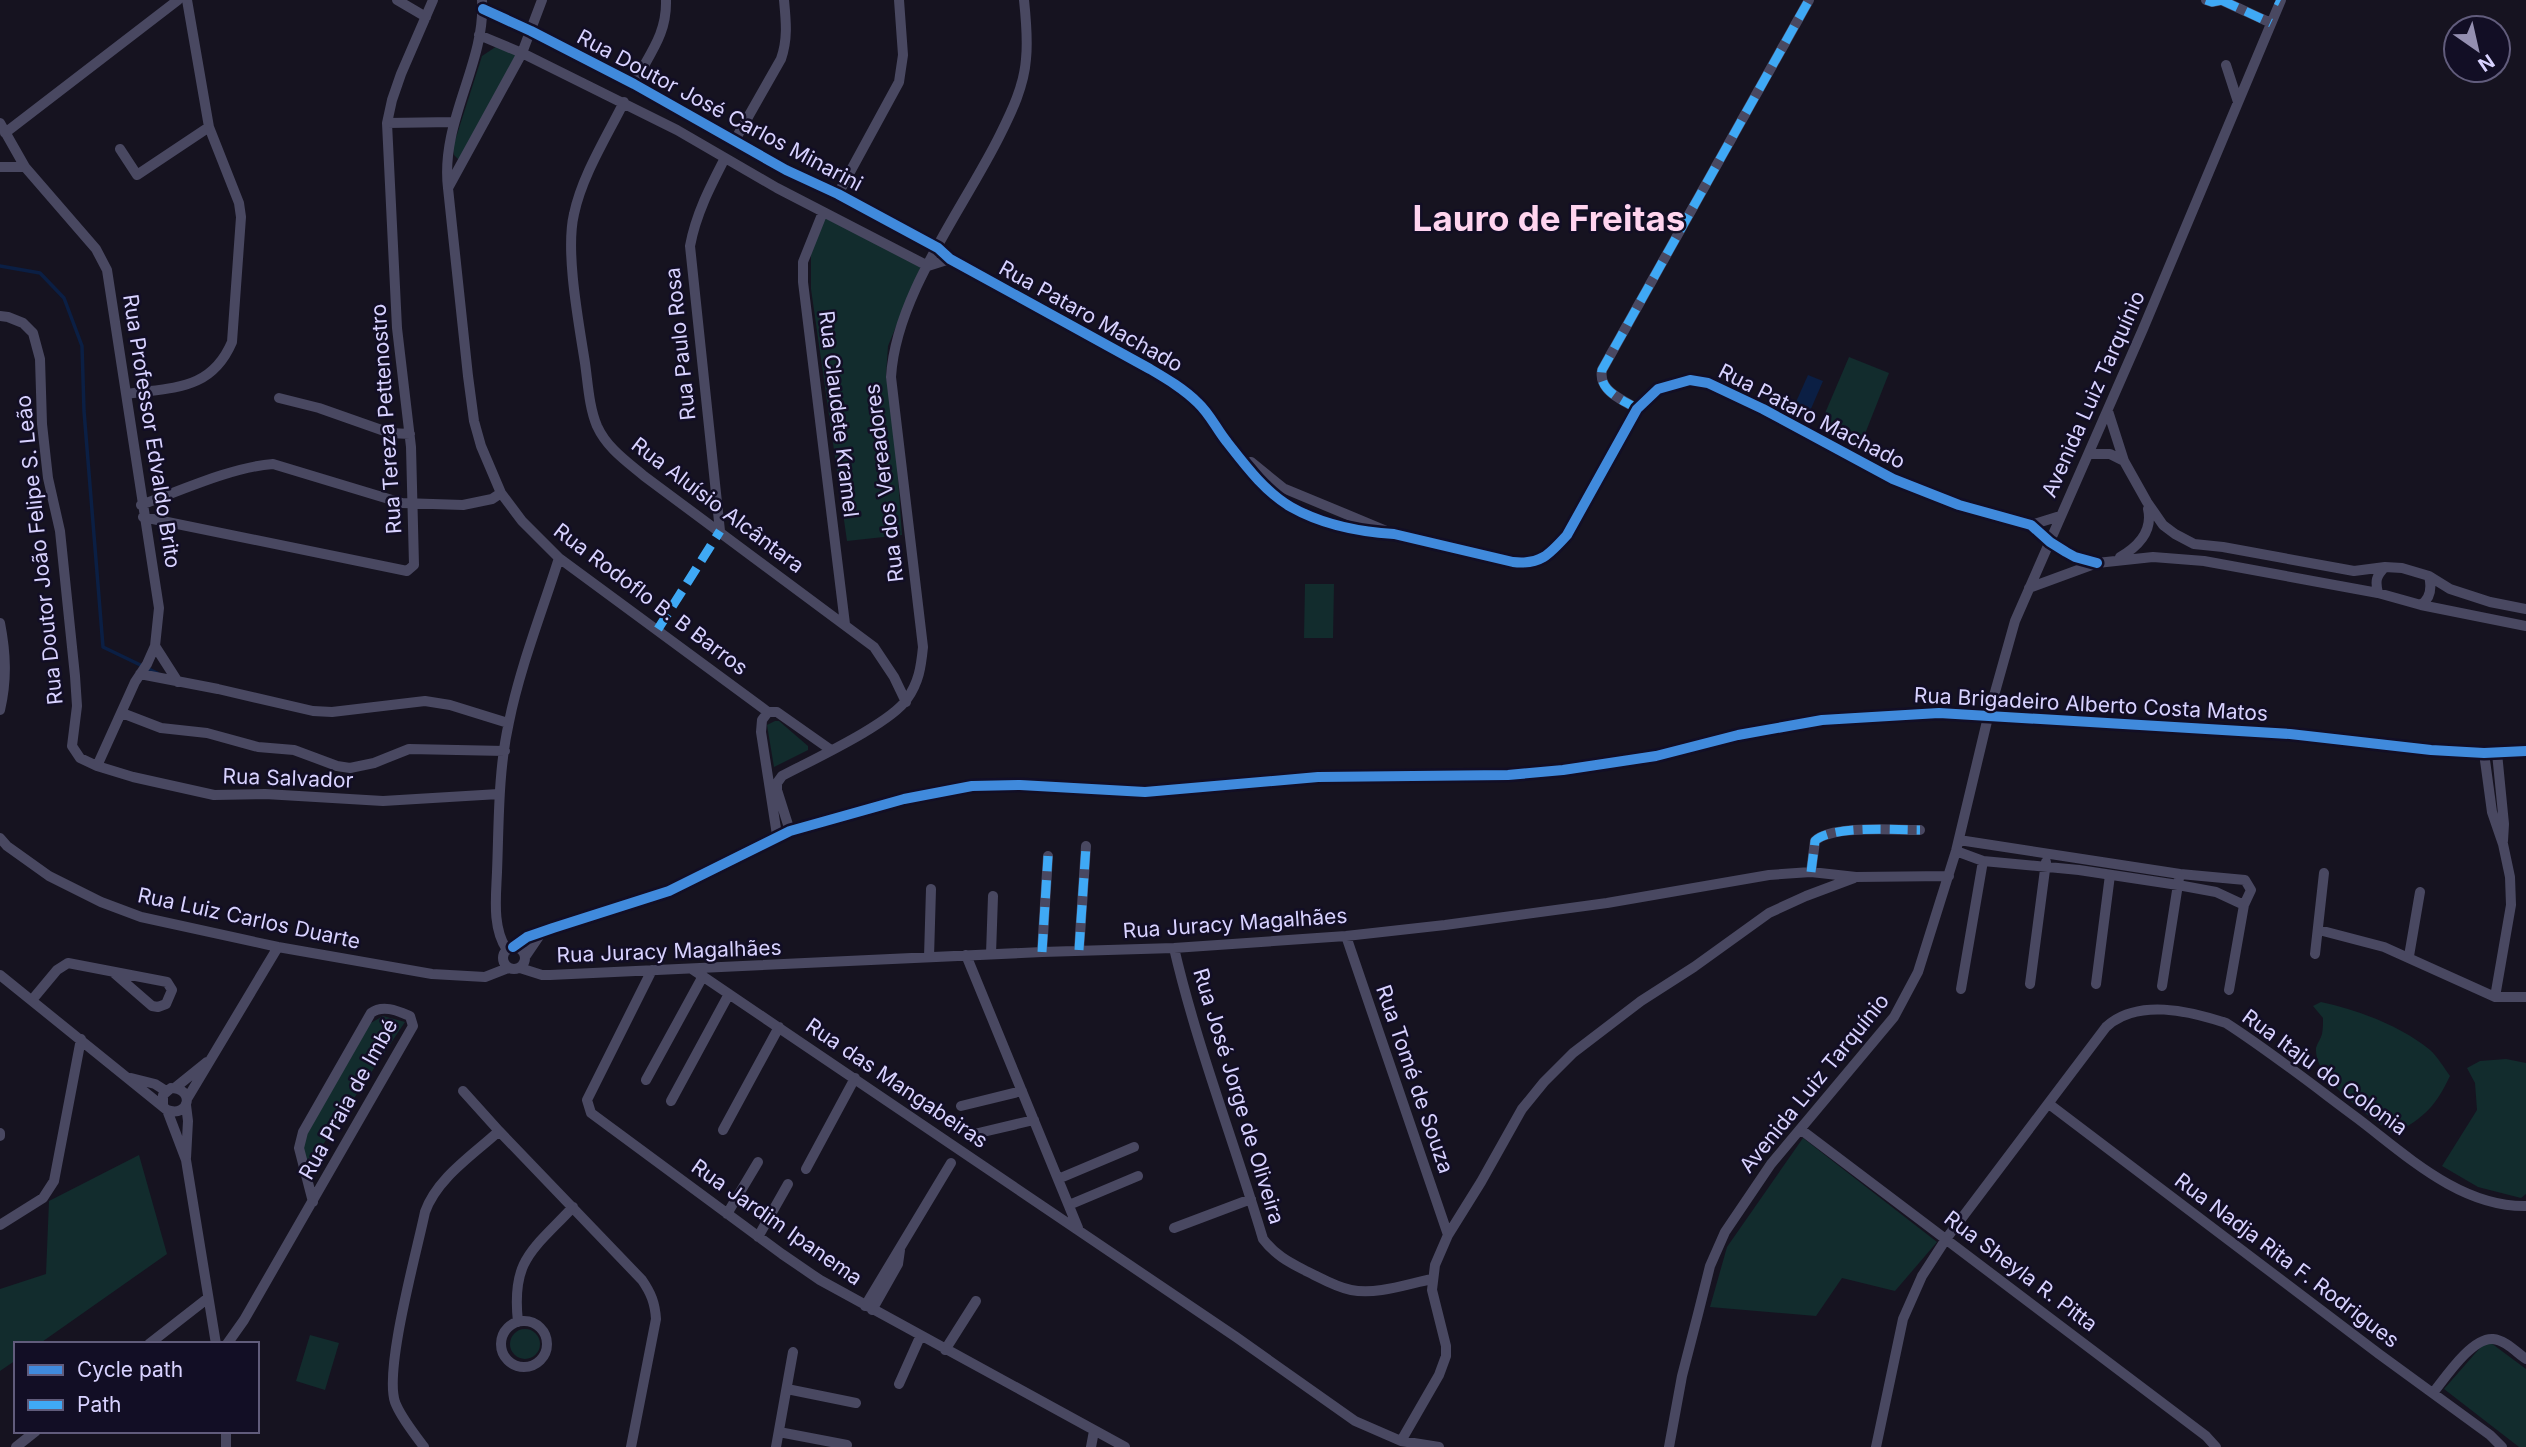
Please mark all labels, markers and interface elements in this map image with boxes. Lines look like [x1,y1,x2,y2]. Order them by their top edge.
north arrow [2442,14,2512,84]
street label: Rua Doutor José Carlos Minarini [573,24,867,196]
text: N [2474,49,2499,76]
district label: Lauro de Freitas [1413,197,1685,239]
street label: Rua Pataro Machado [995,255,1187,377]
street label: Rua Paulo Rosa [660,266,700,422]
street label: Avenida Luiz Tarquínio [2036,287,2150,501]
street label: Rua Professor Edvaldo Brito [118,292,186,570]
street label: Rua Tereza Pettenostro [365,303,407,535]
street label: Rua Claudete Kramel [814,309,864,519]
street label: Rua Pataro Machado [1715,358,1909,474]
street label: Rua dos Vereadores [859,382,909,584]
street label: Rua Doutor João Felipe S. Leão [10,394,68,706]
street label: Rua Aluísio Alcântara [627,432,809,578]
street label: Rua Rodoflo B. B Barros [549,518,753,680]
street label: Rua Brigadeiro Alberto Costa Matos [1913,682,2269,726]
street label: Rua Salvador [222,763,354,793]
street label: Rua Luiz Carlos Duarte [135,882,363,954]
street label: Rua Juracy Magalhães [1122,903,1348,943]
street label: Rua Juracy Magalhães [556,935,782,967]
street label: Rua José Jorge de Oliveira [1188,965,1290,1227]
street label: Rua Tomé de Souza [1371,982,1459,1176]
street label: Avenida Luiz Tarquínio [1734,988,1894,1178]
street label: Rua Itaju do Colonia [2238,1004,2412,1140]
street label: Rua das Mangabeiras [801,1013,993,1153]
street label: Rua Praia de Imbé [294,1014,402,1184]
street label: Rua Jardim Ipanema [687,1154,867,1290]
street label: Rua Nadja Rita F. Rodrigues [2170,1167,2404,1353]
street label: Rua Sheyla R. Pitta [1940,1205,2102,1337]
legend [14,1342,259,1433]
text: Cycle path [77,1357,183,1382]
text: Path [77,1392,122,1417]

